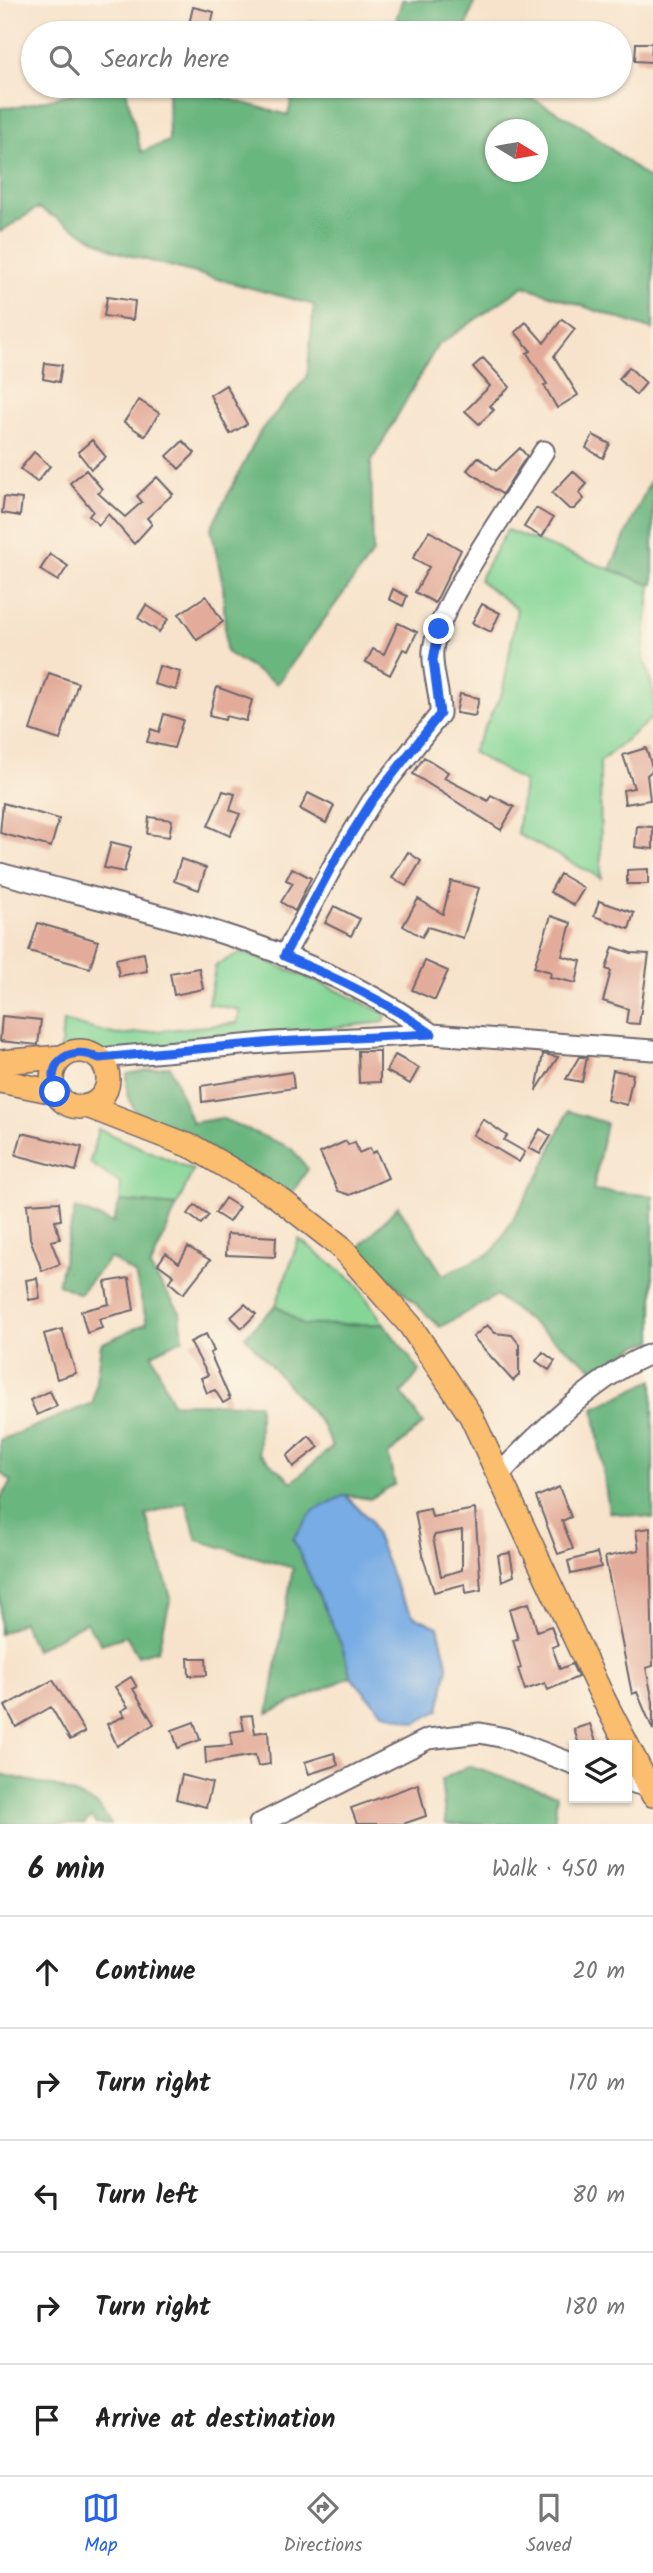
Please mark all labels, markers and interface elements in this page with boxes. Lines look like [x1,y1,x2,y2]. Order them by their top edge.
search box [21,21,632,98]
text: Search here [101,39,229,81]
icon: search [45,41,83,79]
north arrow [485,119,548,182]
route end [423,613,454,644]
route start [39,1076,70,1107]
map controls [569,1740,632,1803]
button: layers [569,1740,632,1803]
text: 6 min [28,1846,105,1894]
text: Walk · 450 m [492,1852,625,1888]
text: Continue [95,1951,196,1993]
icon: ahead [28,1953,66,1991]
text: 20 m [573,1954,625,1990]
text: Turn right [95,2063,211,2105]
icon: right [28,2065,66,2103]
text: 170 m [568,2066,625,2102]
text: Turn left [95,2175,198,2217]
icon: left [28,2177,66,2215]
text: 80 m [572,2178,625,2214]
text: Turn right [95,2287,211,2329]
icon: right [28,2289,66,2327]
text: 180 m [565,2290,625,2326]
text: Arrive at destination [95,2399,335,2441]
icon: arrive [28,2401,66,2439]
tab: Map [82,2489,120,2561]
tab: Directions [284,2489,362,2561]
tab: Saved [526,2489,571,2561]

